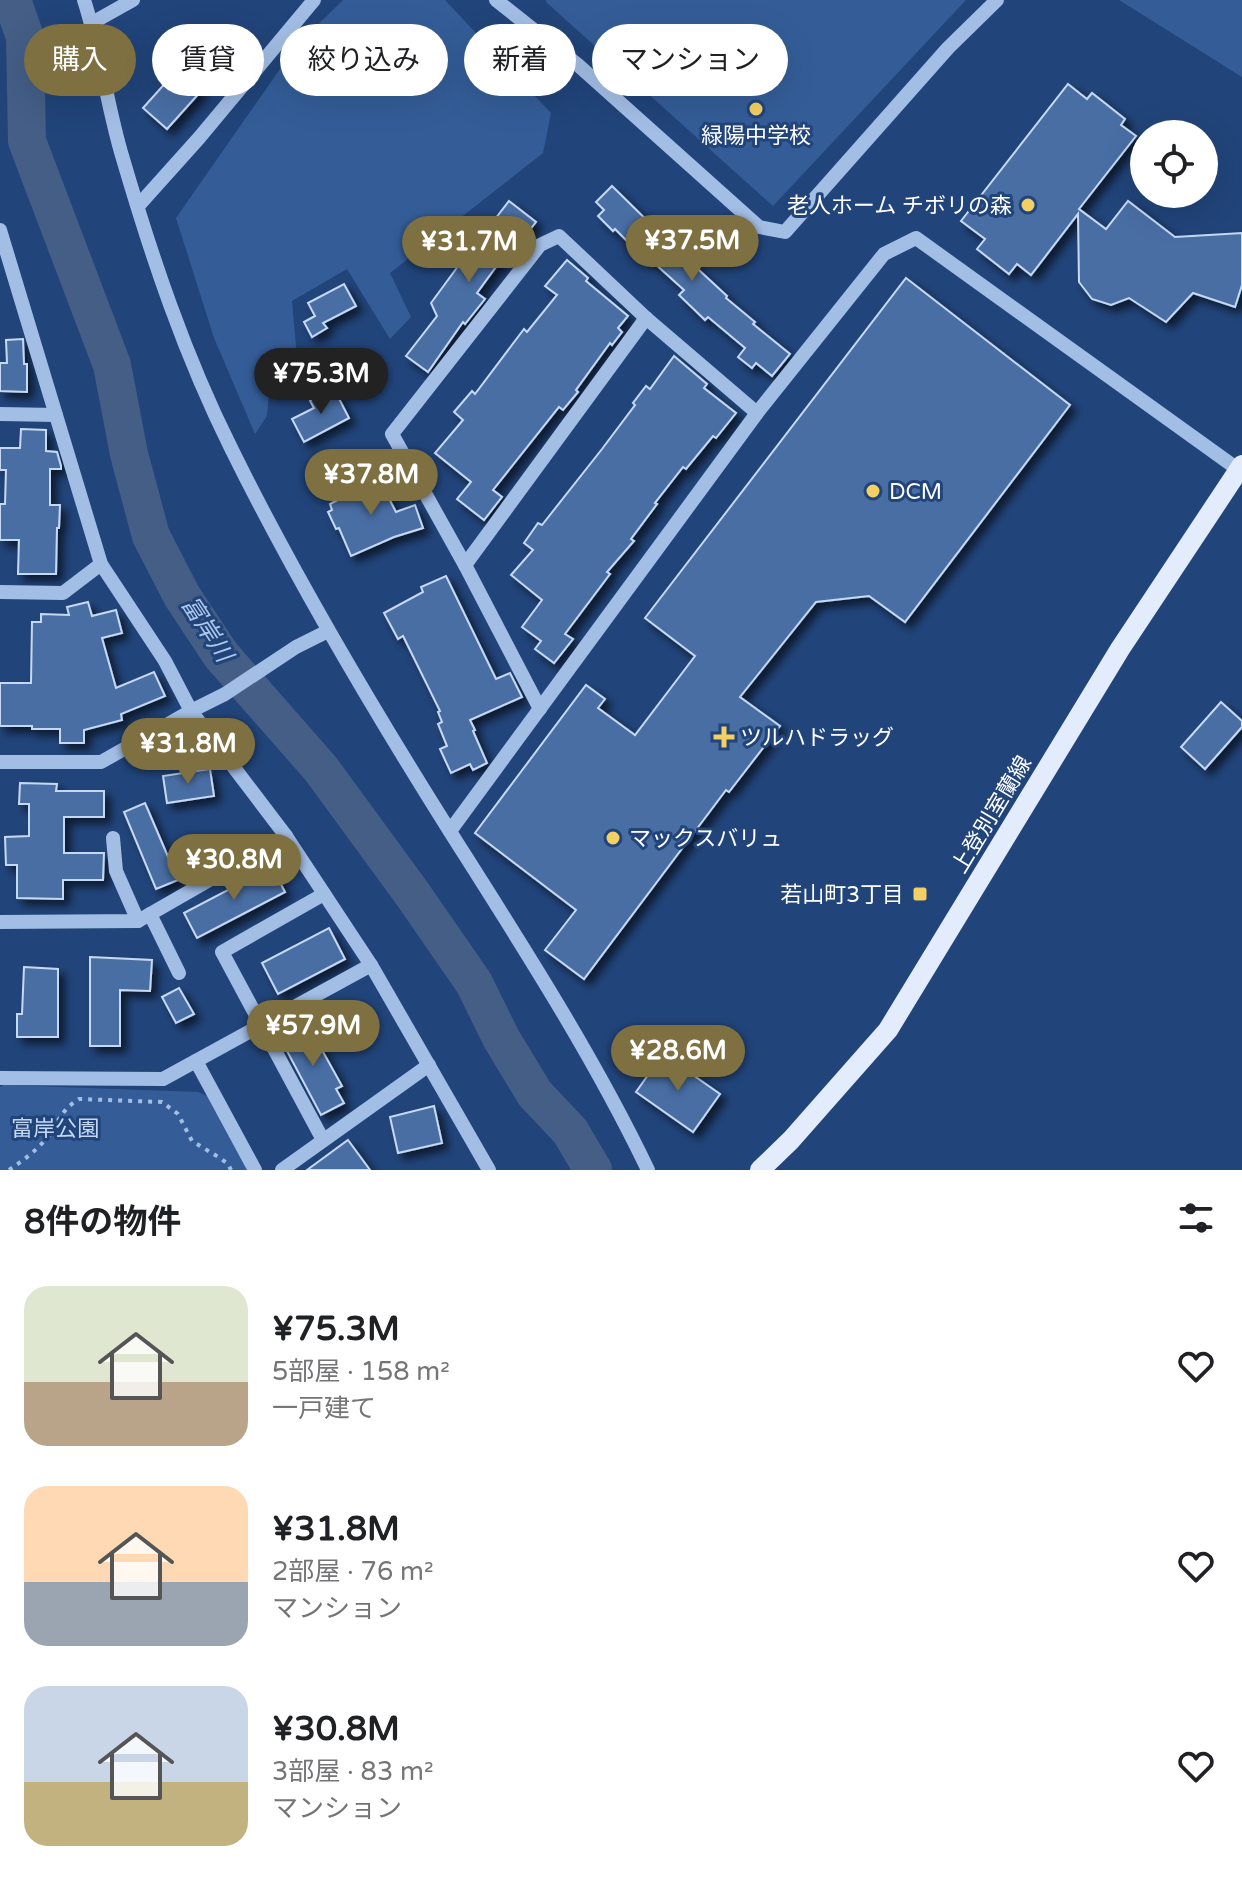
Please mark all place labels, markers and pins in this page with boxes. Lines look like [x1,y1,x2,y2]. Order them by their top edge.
marker: 緑陽中学校 [747,100,765,118]
place label: 緑陽中学校 [701,123,811,149]
place label: 老人ホーム チボリの森 [787,193,1012,219]
marker: 老人ホーム チボリの森 [1019,196,1037,214]
pin: ¥37.5M [627,215,757,283]
pin: ¥31.7M [404,216,534,284]
pin: ¥75.3M [256,348,386,416]
pin: ¥37.8M [306,449,436,517]
place label: DCM [889,479,942,505]
marker: DCM [864,482,882,500]
pin: ¥31.8M [123,718,253,786]
place label: ツルハドラッグ [740,725,894,751]
marker: ツルハドラッグ [715,728,733,746]
place label: マックスバリュ [629,826,782,852]
marker: マックスバリュ [604,829,622,847]
pin: ¥30.8M [169,834,299,902]
place label: 若山町3丁目 [780,882,904,908]
marker: 若山町3丁目 [911,885,929,903]
pin: ¥57.9M [248,1000,378,1068]
pin: ¥28.6M [613,1025,743,1093]

